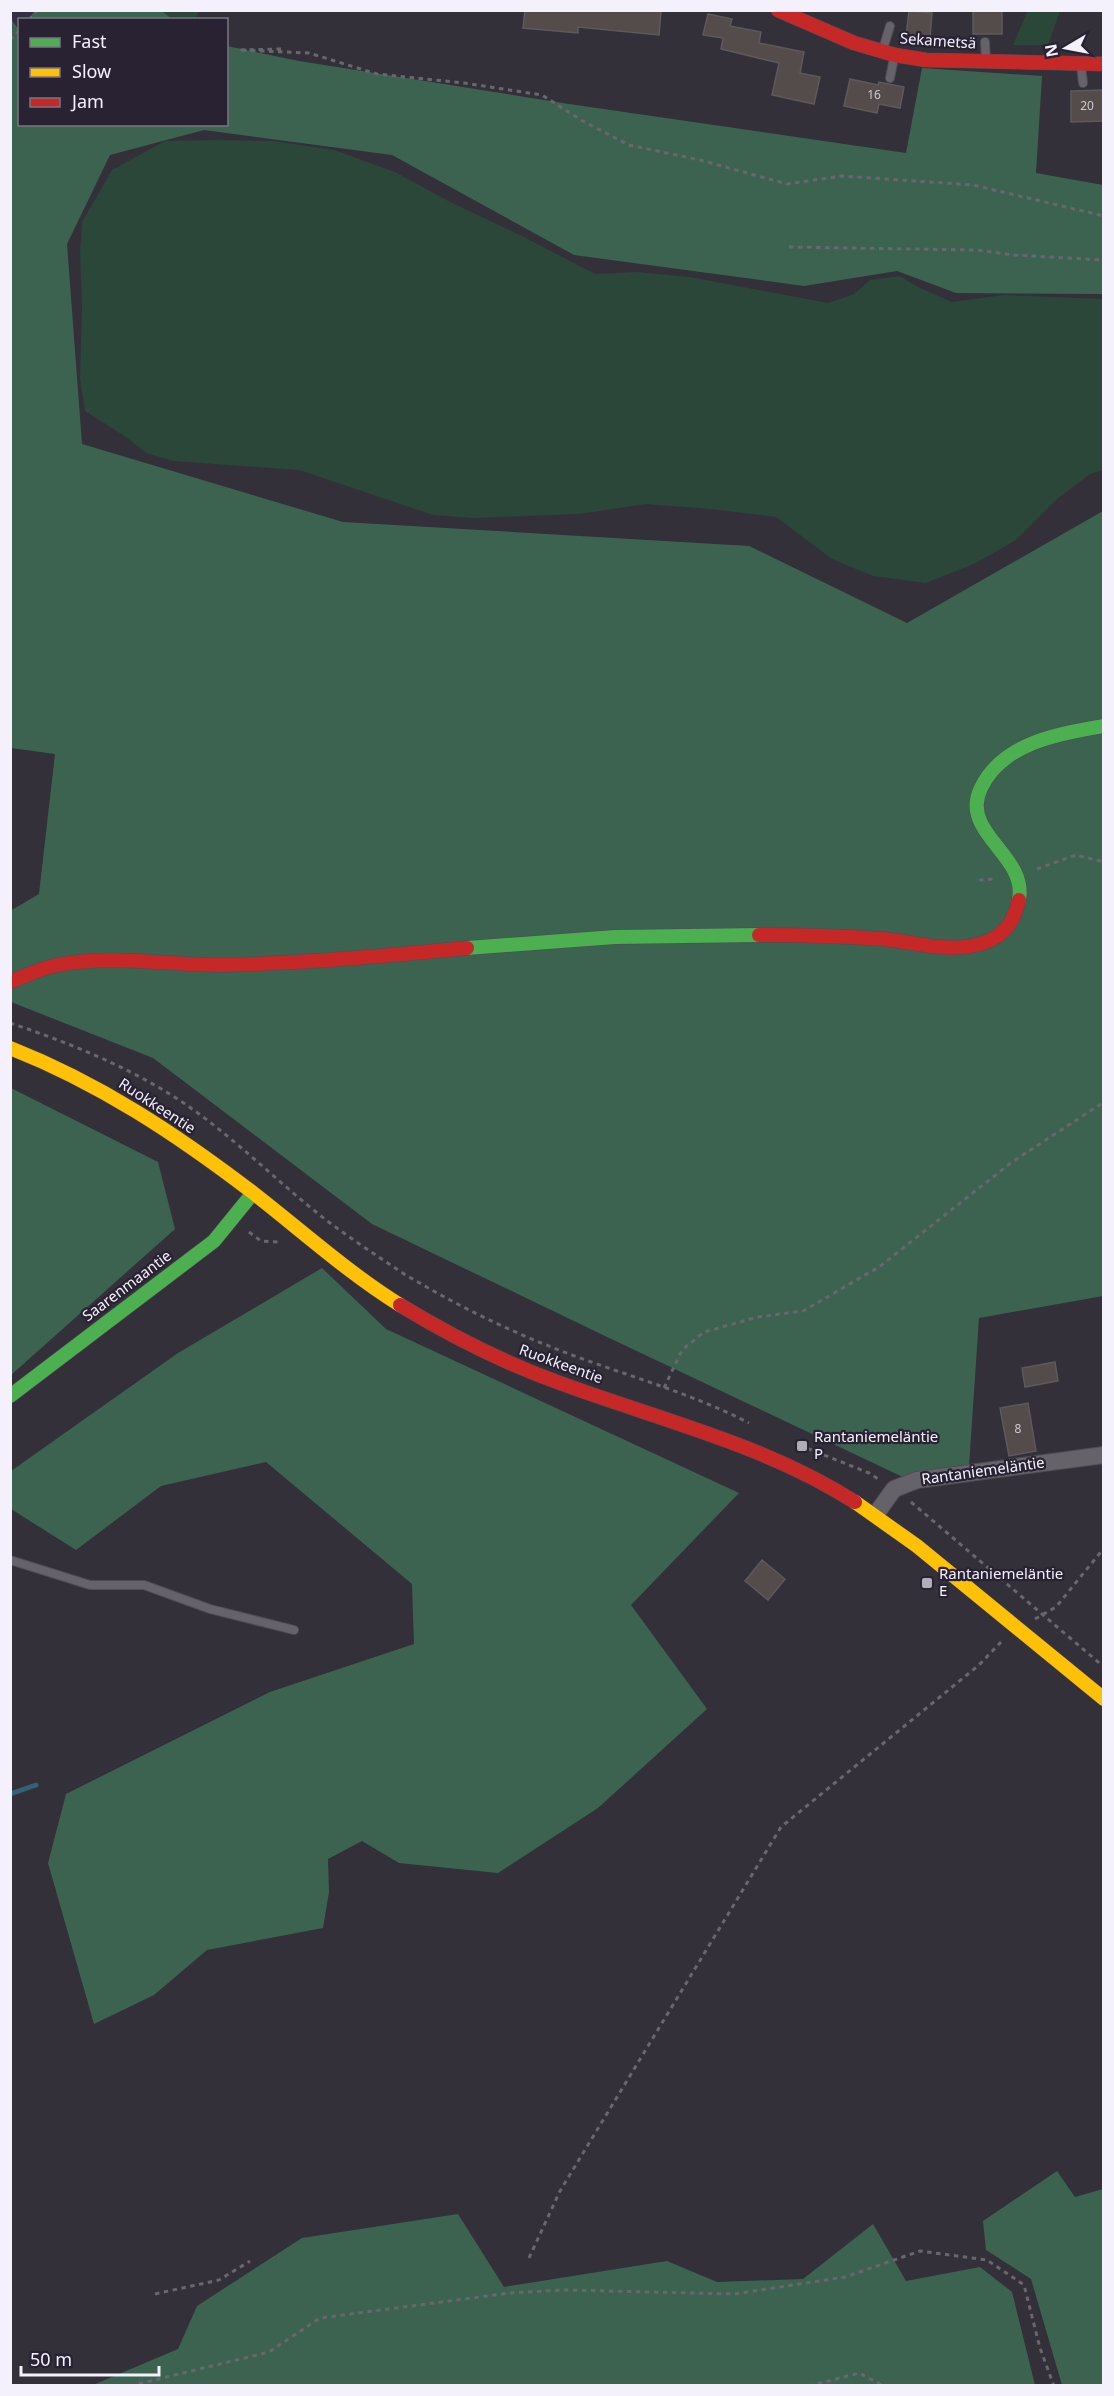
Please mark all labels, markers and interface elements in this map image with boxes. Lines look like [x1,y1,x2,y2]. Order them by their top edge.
legend [18,18,228,126]
north arrow [1036,18,1096,78]
street label: Sekametsä [899,27,977,53]
text: Fast [72,29,107,53]
text: N [1039,42,1063,59]
text: Slow [72,59,111,83]
house number: 16 [867,86,881,103]
text: Jam [70,89,104,113]
house number: 20 [1080,97,1094,114]
street label: Ruokkeentie [115,1073,200,1137]
street label: Saarenmaantie [78,1245,175,1325]
street label: Ruokkeentie [517,1339,606,1387]
house number: 8 [1015,1420,1022,1437]
place label: Rantaniemeläntie P [814,1426,938,1463]
marker: Rantaniemeläntie P [795,1439,809,1453]
street label: Rantaniemeläntie [920,1451,1046,1489]
place label: Rantaniemeläntie E [939,1563,1063,1600]
marker: Rantaniemeläntie E [920,1576,934,1590]
scale bar [21,2339,159,2377]
text: 50 m [30,2347,72,2371]

